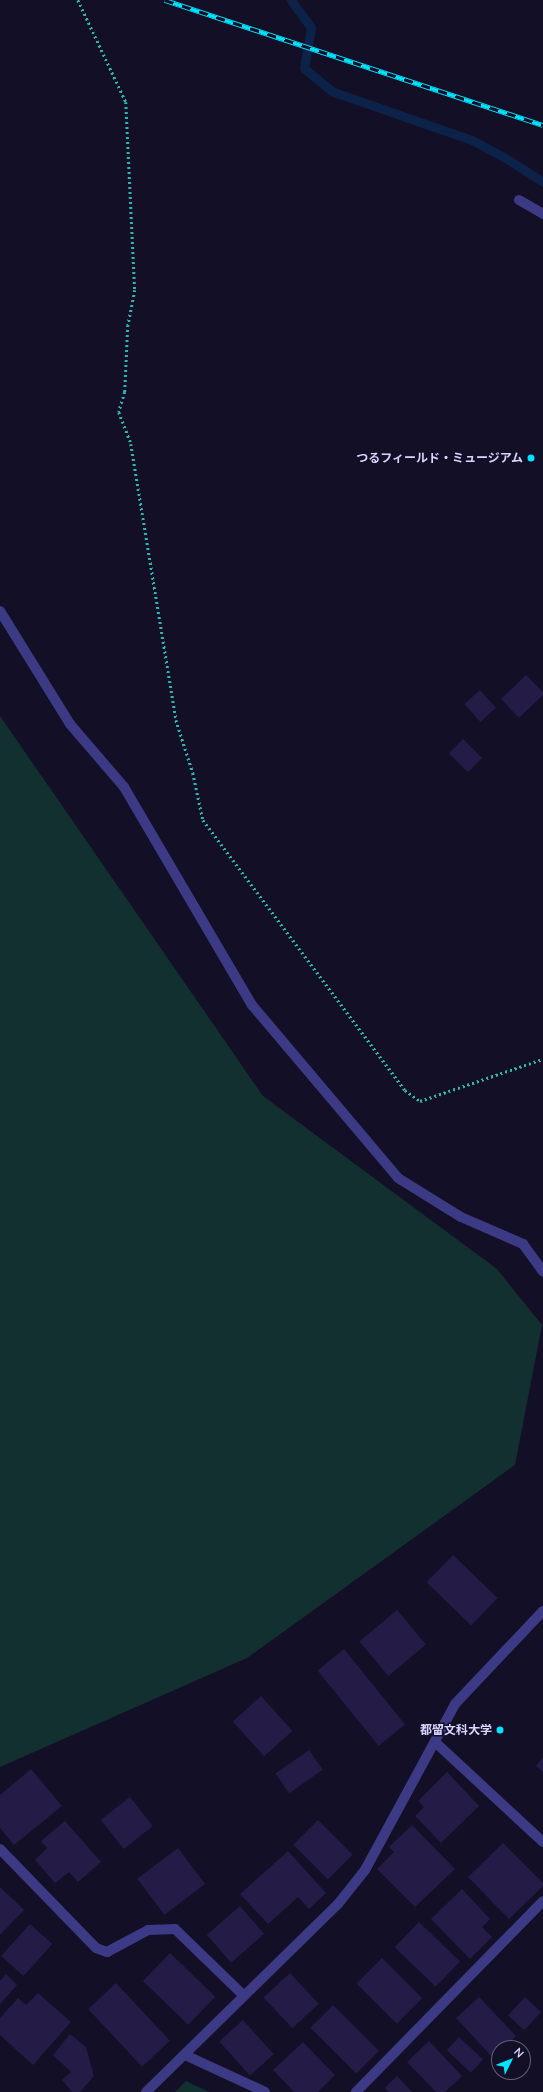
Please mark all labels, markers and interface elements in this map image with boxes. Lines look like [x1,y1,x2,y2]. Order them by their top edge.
place label: つるフィールド・ミュージアム [355,451,523,465]
marker: つるフィールド・ミュージアム [526,453,536,463]
place label: 都留文科大学 [420,1723,492,1737]
marker: 都留文科大学 [495,1725,505,1735]
north arrow [491,2040,531,2080]
text: N [511,2045,527,2060]

